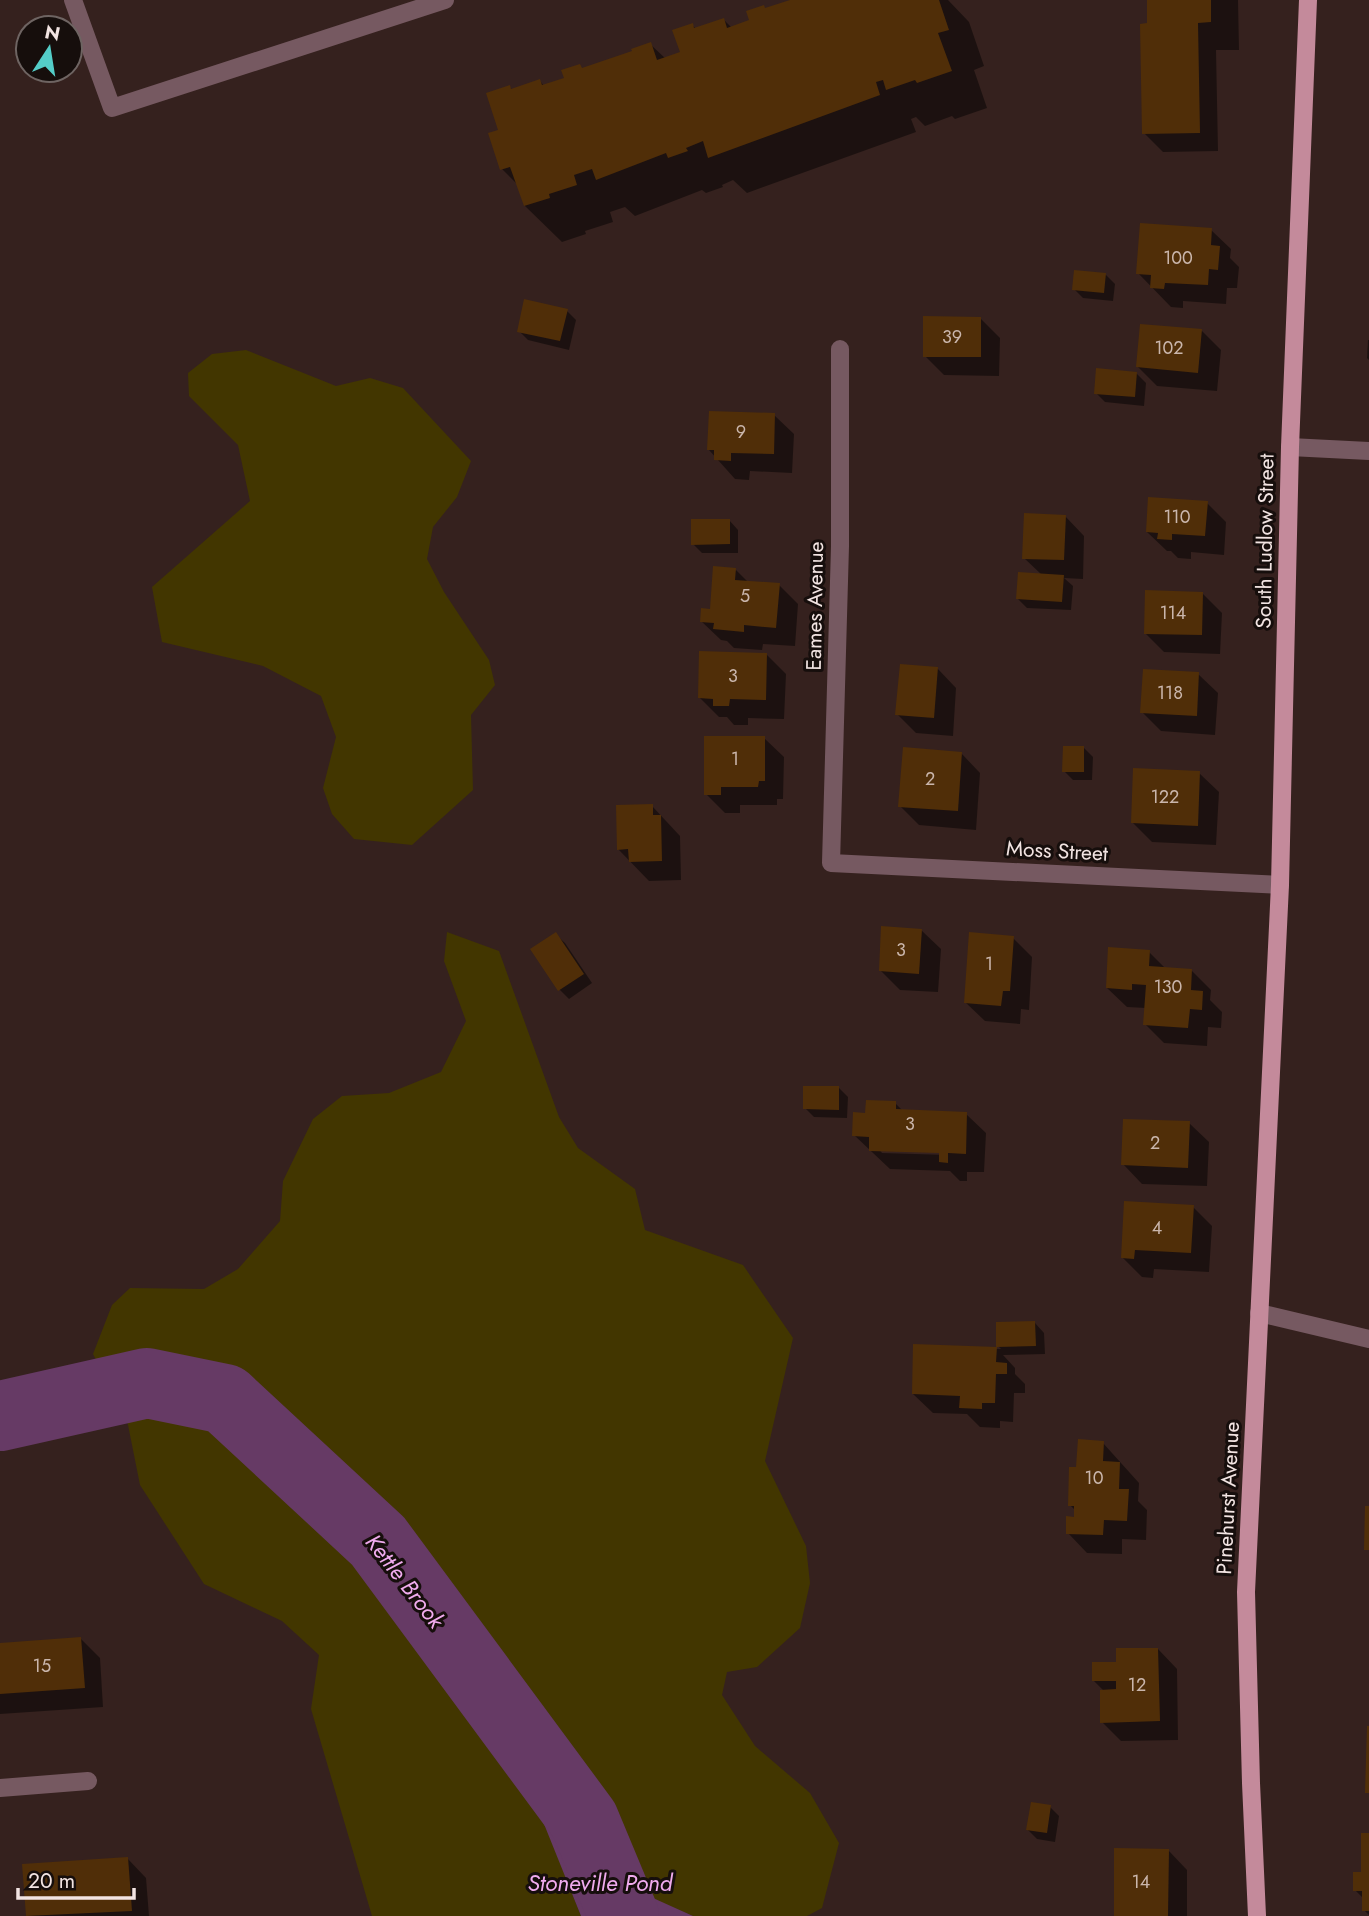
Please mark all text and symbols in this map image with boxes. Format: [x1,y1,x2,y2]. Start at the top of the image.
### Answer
north arrow [14,14,84,84]
text: N [42,18,63,48]
house number: 100 [1163,245,1193,271]
house number: 39 [942,324,962,350]
house number: 102 [1154,335,1184,361]
house number: 9 [736,419,746,445]
street label: South Ludlow Street [1248,453,1282,629]
house number: 110 [1164,504,1191,530]
street label: Eames Avenue [799,541,831,671]
house number: 5 [740,583,750,609]
house number: 114 [1160,600,1186,626]
house number: 3 [728,663,738,689]
house number: 118 [1157,680,1183,706]
house number: 1 [731,746,739,772]
house number: 2 [925,766,935,792]
house number: 122 [1151,784,1179,810]
street label: Moss Street [1005,833,1109,869]
house number: 3 [896,937,906,963]
house number: 1 [985,951,993,977]
house number: 130 [1154,974,1183,1000]
house number: 3 [905,1111,915,1137]
house number: 2 [1150,1130,1160,1156]
house number: 4 [1152,1215,1162,1241]
street label: Pinehurst Avenue [1209,1420,1247,1575]
house number: 10 [1085,1465,1104,1491]
water label: Kettle Brook [357,1527,453,1636]
house number: 15 [33,1653,51,1679]
house number: 12 [1128,1672,1146,1698]
scale bar [18,1856,133,1900]
text: 20 m [28,1866,75,1896]
water label: Stoneville Pond [527,1866,674,1900]
house number: 14 [1132,1869,1150,1895]

